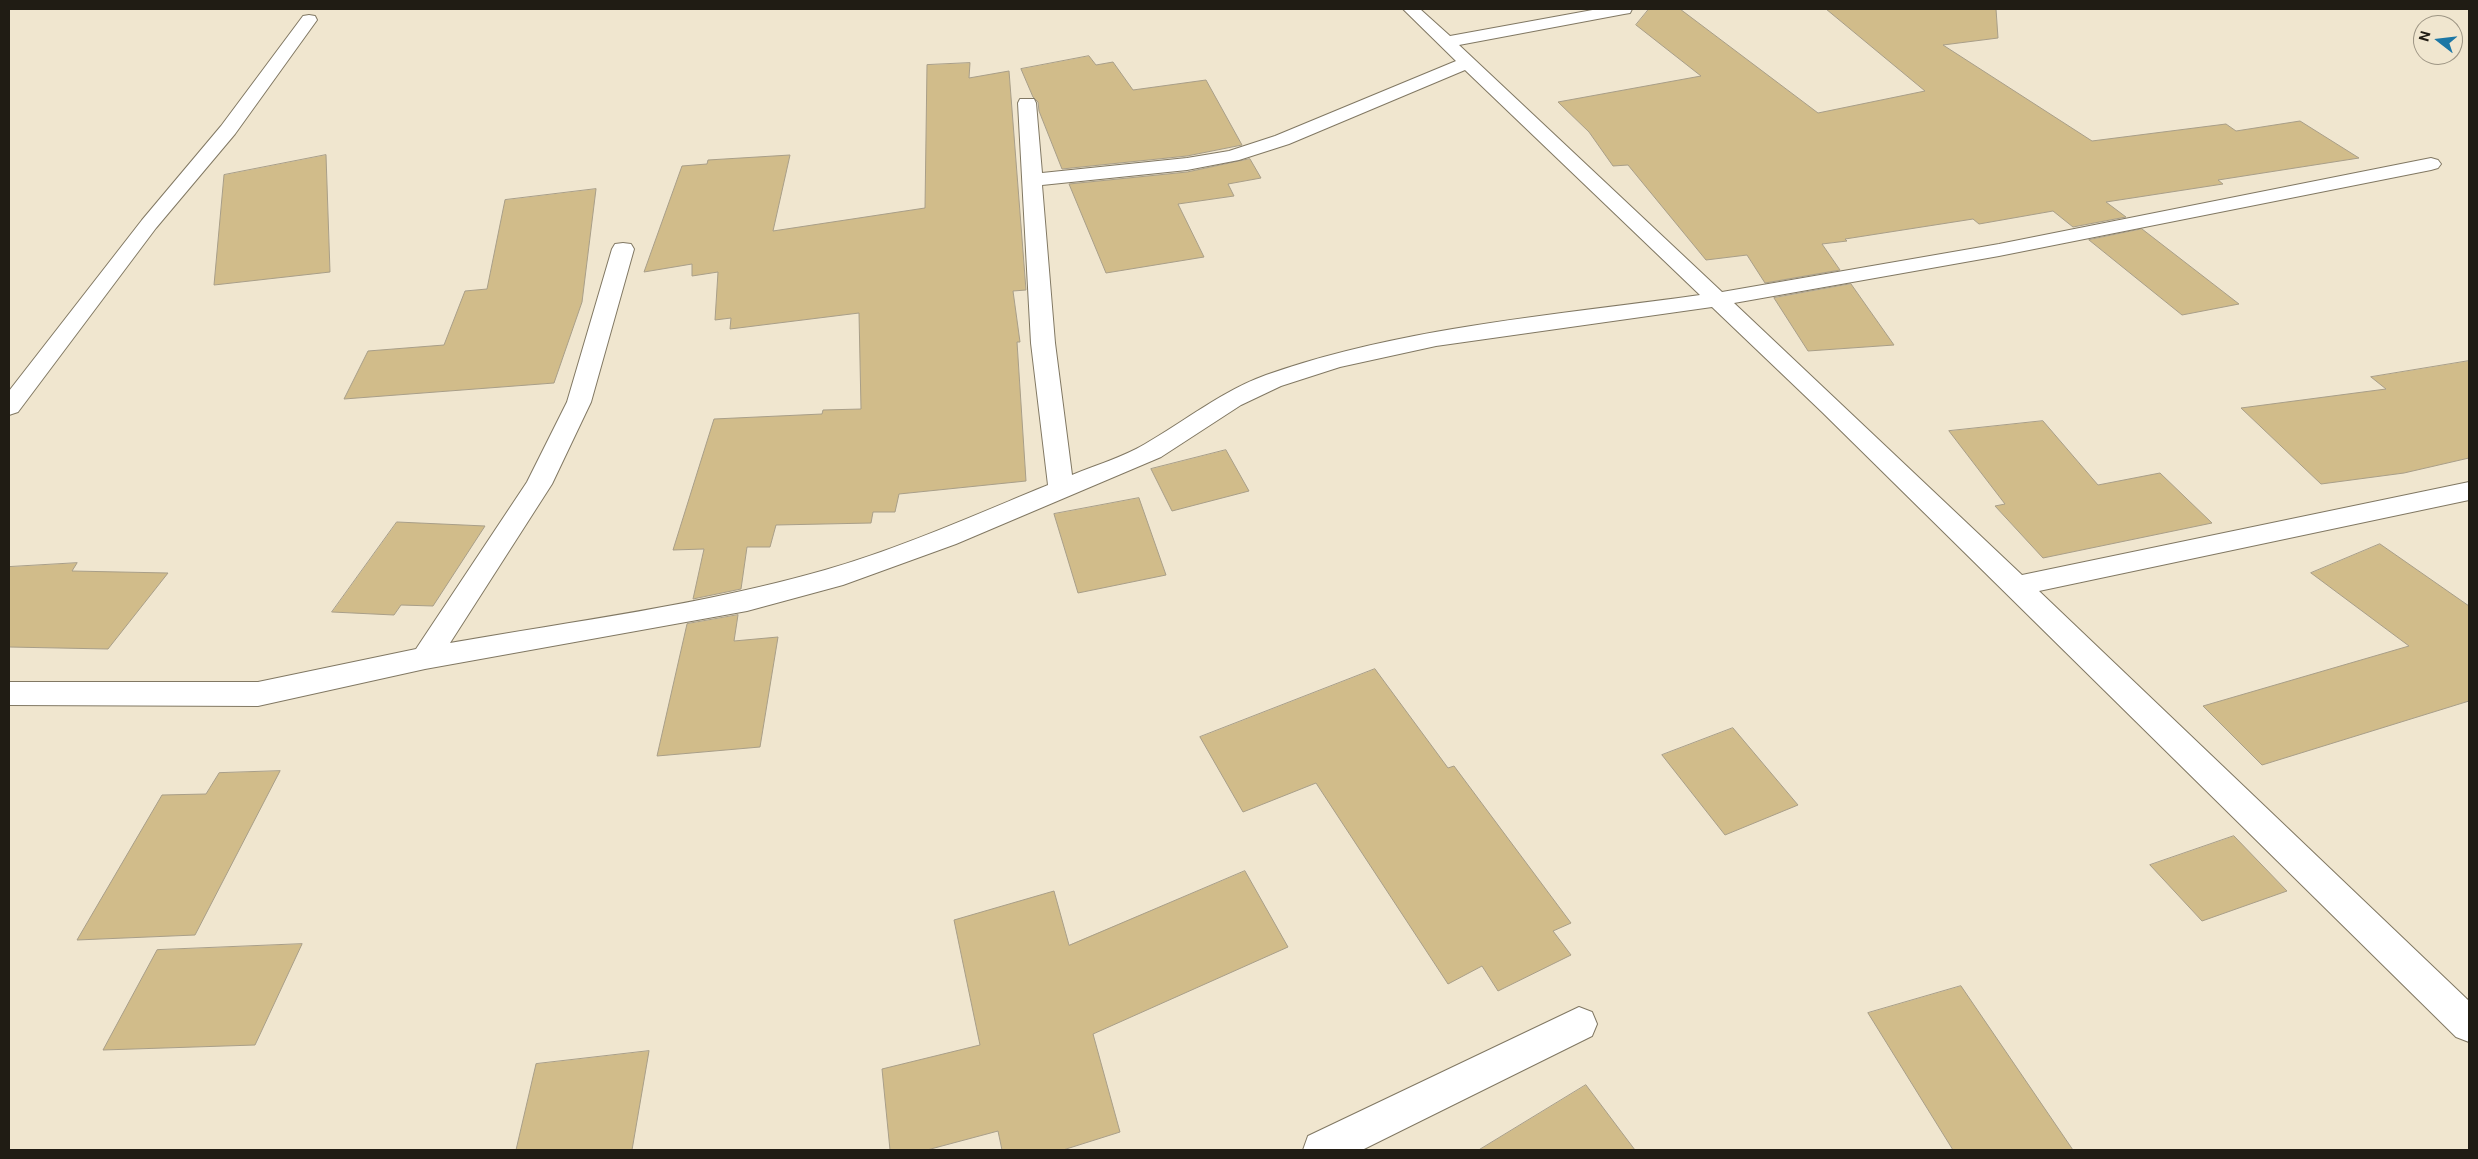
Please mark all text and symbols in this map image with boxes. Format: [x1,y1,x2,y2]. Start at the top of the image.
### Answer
north arrow [2413,15,2463,65]
text: N [2415,29,2434,43]

